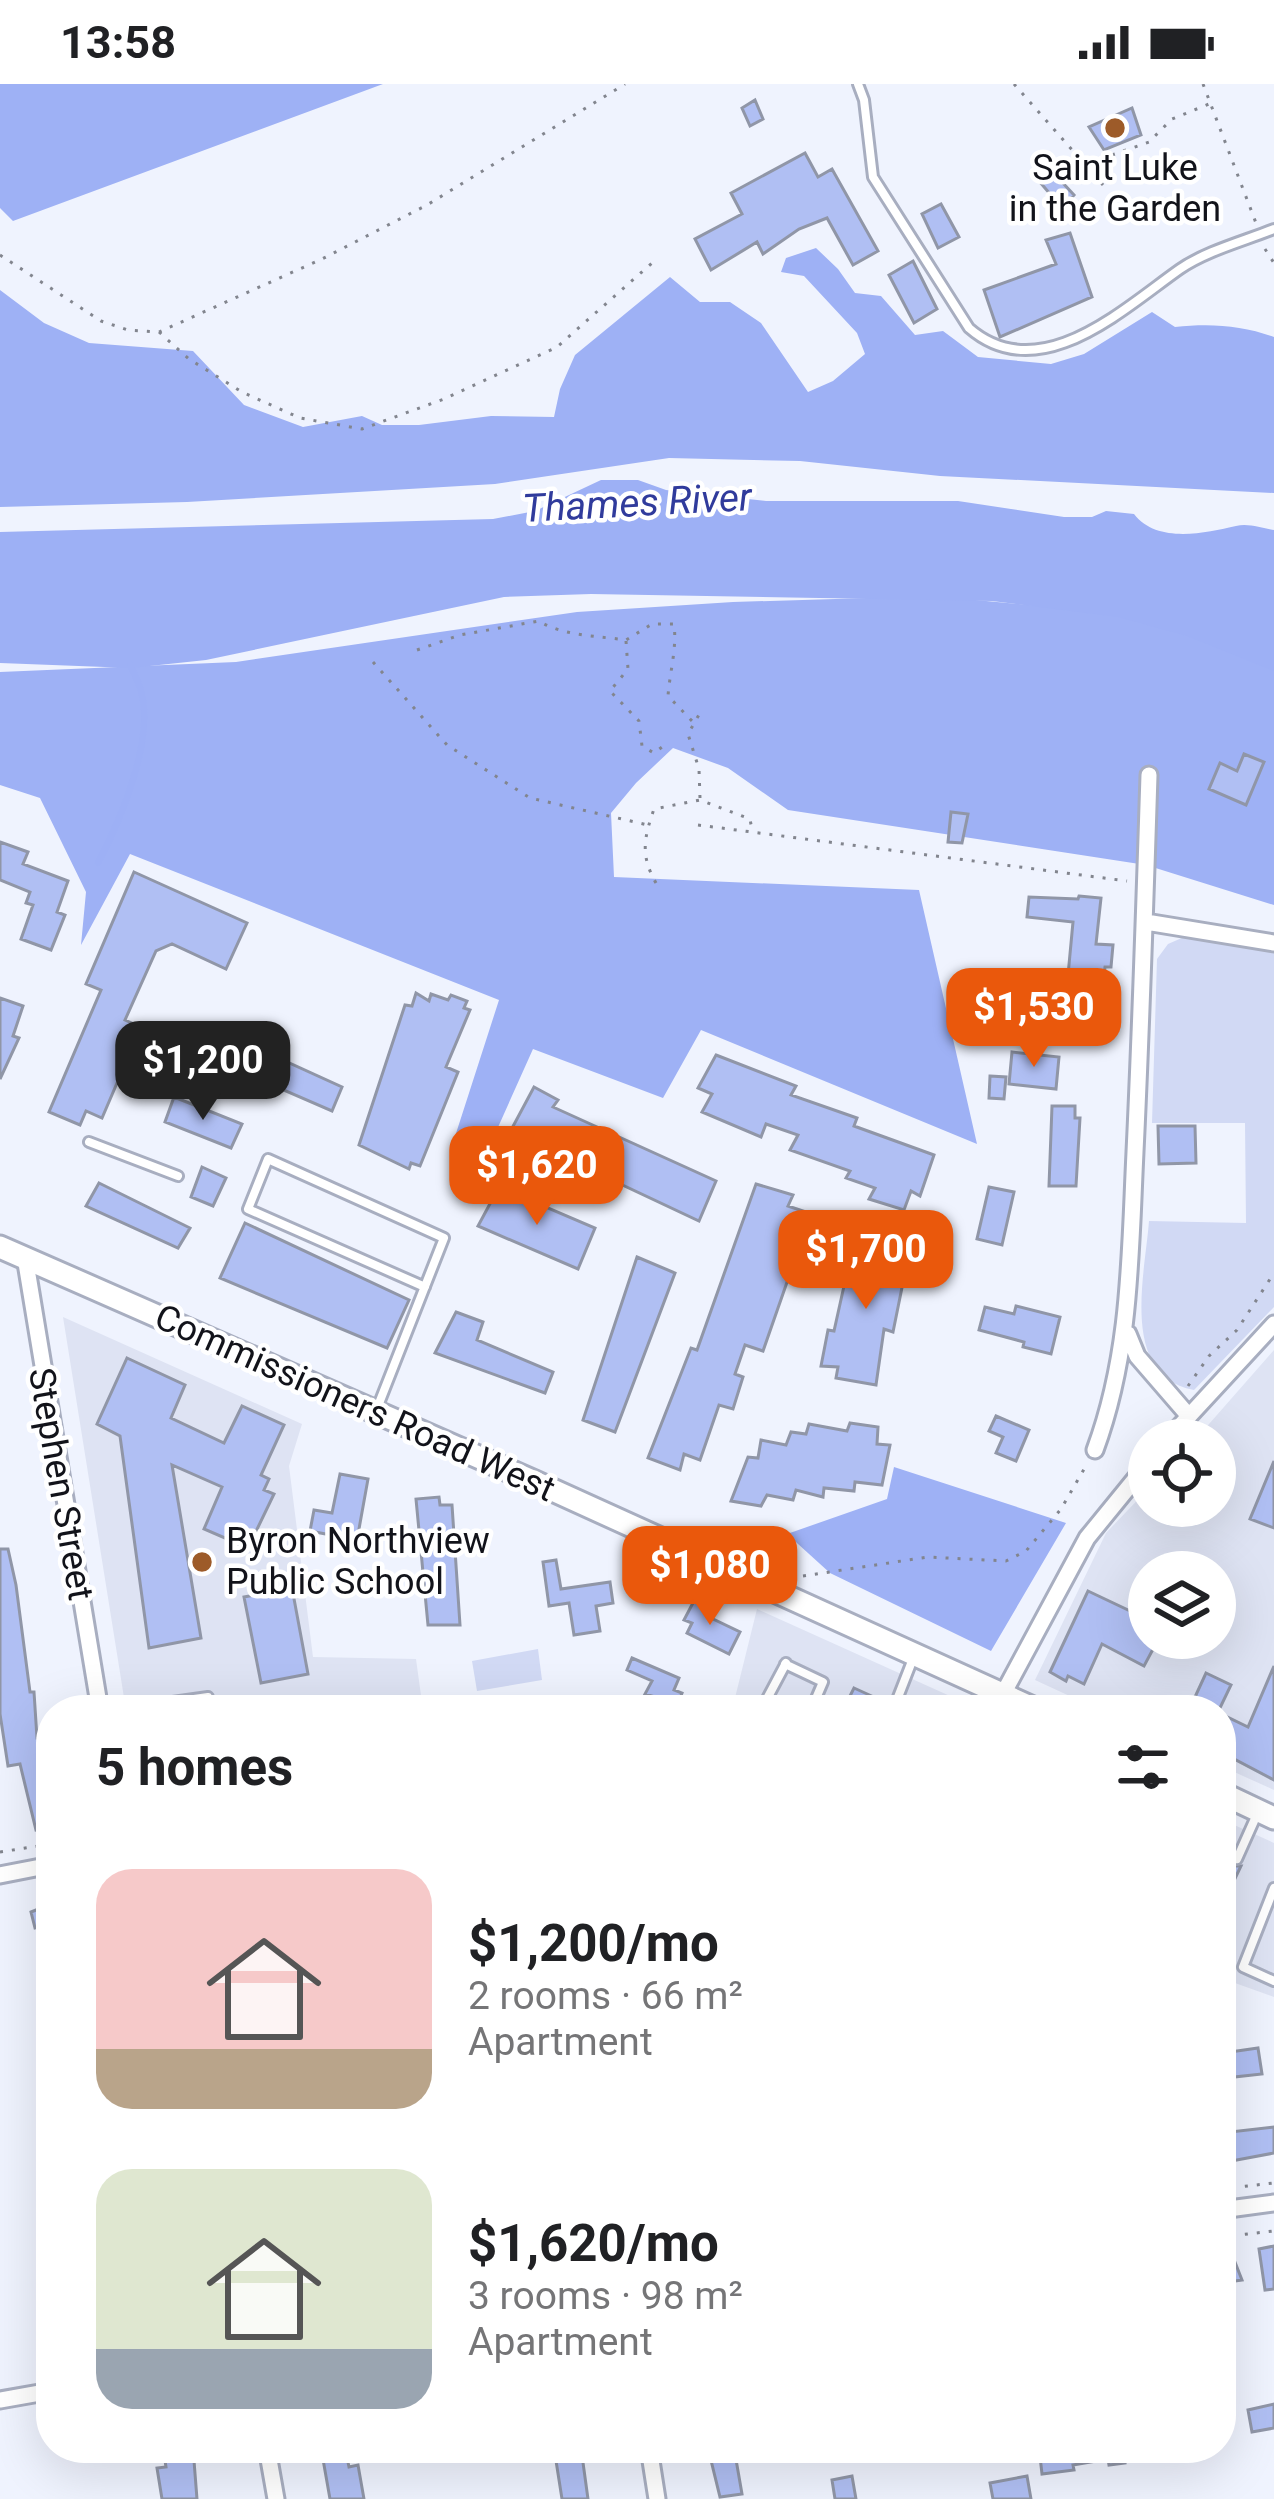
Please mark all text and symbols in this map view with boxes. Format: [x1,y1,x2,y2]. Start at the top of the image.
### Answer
text: 13:58 [60,16,176,69]
marker: Saint Luke in the Garden [1102,115,1128,141]
place label: Saint Luke in the Garden [1009,147,1221,230]
water label: Thames River [521,474,754,532]
pin: $1,530 [936,968,1132,1070]
text: $1,530 [973,984,1095,1030]
pin: $1,200 [105,1021,301,1123]
text: $1,200 [142,1037,264,1083]
pin: $1,620 [439,1126,635,1228]
text: $1,620 [476,1142,598,1188]
pin: $1,700 [768,1210,964,1312]
text: $1,700 [805,1226,927,1272]
street label: Commissioners Road West [149,1296,561,1510]
street label: Stephen Street [20,1365,102,1603]
map controls [1128,1419,1236,1659]
button: locate [1128,1419,1236,1527]
place label: Byron Northview Public School [226,1520,490,1603]
pin: $1,080 [612,1526,808,1628]
text: $1,080 [649,1542,771,1588]
marker: Byron Northview Public School [189,1549,215,1575]
button: layers [1128,1551,1236,1659]
icon: filters [1110,1734,1176,1800]
text: 5 homes [96,1738,293,1797]
text: $1,200/mo [468,1914,719,1973]
icon: home [192,1917,336,2061]
text: 2 rooms · 66 m² [468,1973,743,2019]
text: Apartment [468,2019,653,2065]
text: $1,620/mo [468,2214,719,2273]
icon: home [192,2217,336,2361]
text: 3 rooms · 98 m² [468,2273,743,2319]
text: Apartment [468,2319,653,2365]

